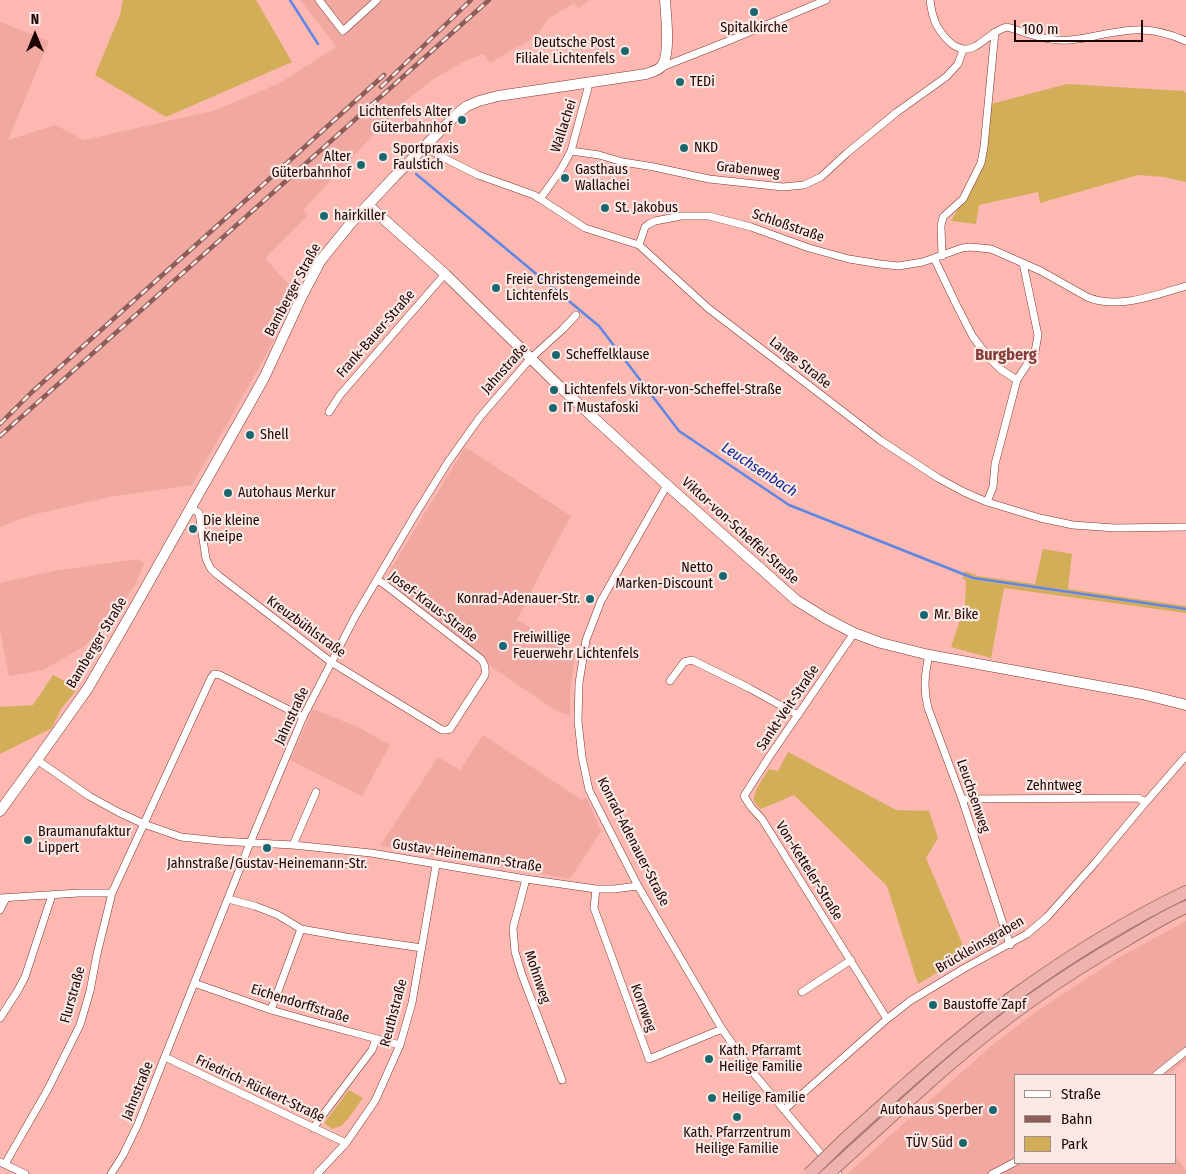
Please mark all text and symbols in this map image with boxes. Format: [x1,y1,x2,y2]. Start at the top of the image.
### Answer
marker: Spitalkirche [748,6,760,18]
north arrow [10,10,60,60]
scale bar [1016,10,1145,42]
text: N [31,11,39,28]
place label: Spitalkirche [720,20,788,36]
text: 100 m [1022,20,1059,38]
place label: Deutsche Post Filiale Lichtenfels [516,35,615,68]
marker: Deutsche Post Filiale Lichtenfels [619,45,631,57]
place label: TEDi [690,74,715,90]
marker: TEDi [674,76,686,88]
street label: Wallachei [548,97,580,155]
place label: Lichtenfels Alter Güterbahnhof [359,104,452,136]
marker: Lichtenfels Alter Güterbahnhof [456,114,468,126]
place label: NKD [694,140,718,156]
place label: Sportpraxis Faulstich [393,141,459,174]
marker: NKD [678,142,690,154]
place label: Alter Güterbahnhof [272,149,351,182]
marker: Sportpraxis Faulstich [377,151,389,163]
street label: Grabenweg [715,158,781,182]
marker: Alter Güterbahnhof [355,159,367,171]
place label: Gasthaus Wallachei [575,162,630,194]
marker: Gasthaus Wallachei [559,172,571,184]
place label: St. Jakobus [615,200,678,216]
marker: St. Jakobus [599,202,611,214]
street label: Schloßstraße [750,206,826,246]
place label: hairkiller [334,208,386,224]
marker: hairkiller [318,210,330,222]
street label: Bamberger Straße [261,241,325,339]
place label: Freie Christengemeinde Lichtenfels [506,272,640,304]
marker: Freie Christengemeinde Lichtenfels [490,282,502,294]
street label: Frank-Bauer-Straße [333,287,419,381]
street label: Lange Straße [766,334,834,392]
street label: Jahnstraße [478,340,532,398]
district label: Burgberg [975,346,1037,366]
place label: Scheffelklause [566,347,649,363]
marker: Scheffelklause [550,349,562,361]
place label: Lichtenfels Viktor-von-Scheffel-Straße [564,382,782,398]
marker: Lichtenfels Viktor-von-Scheffel-Straße [548,384,560,396]
place label: IT Mustafoski [563,400,639,416]
marker: IT Mustafoski [547,402,559,414]
place label: Shell [260,427,289,443]
marker: Shell [244,429,256,441]
water label: Leuchsenbach [718,439,800,501]
street label: Viktor-von-Scheffel-Straße [678,474,802,588]
place label: Autohaus Merkur [238,485,336,501]
marker: Autohaus Merkur [222,487,234,499]
place label: Die kleine Kneipe [203,513,260,546]
marker: Die kleine Kneipe [187,523,199,535]
place label: Netto Marken-Discount [615,560,713,592]
street label: Josef-Kraus-Straße [385,568,481,646]
marker: Netto Marken-Discount [717,570,729,582]
place label: Konrad-Adenauer-Str. [457,591,580,607]
street label: Kreuzbühlstraße [263,593,349,661]
marker: Konrad-Adenauer-Str. [584,593,596,605]
street label: Bamberger Straße [63,595,131,691]
place label: Mr. Bike [934,607,978,623]
marker: Mr. Bike [918,609,930,621]
place label: Freiwillige Feuerwehr Lichtenfels [513,630,639,662]
marker: Freiwillige Feuerwehr Lichtenfels [497,640,509,652]
street label: Sankt-Veit-Straße [753,662,823,754]
street label: Jahnstraße [271,684,313,748]
street label: Leuchsenweg [953,757,993,835]
street label: Konrad-Adenauer-Straße [593,775,673,909]
street label: Zehntweg [1026,778,1082,794]
street label: Von-Ketteler-Straße [772,818,846,924]
place label: Braumanufaktur Lippert [38,824,131,856]
marker: Braumanufaktur Lippert [22,834,34,846]
street label: Gustav-Heinemann-Straße [391,836,543,876]
marker: Jahnstraße/Gustav-Heinemann-Str. [261,842,273,854]
place label: Jahnstraße/Gustav-Heinemann-Str. [167,856,367,872]
street label: Brückleinsgraben [933,913,1027,977]
street label: Mohnweg [520,948,554,1006]
street label: Flurstraße [57,965,89,1025]
street label: Reuthstraße [377,977,411,1049]
street label: Eichendorffstraße [249,981,351,1027]
street label: Kornweg [627,982,659,1034]
place label: Baustoffe Zapf [943,997,1026,1013]
marker: Baustoffe Zapf [927,999,939,1011]
place label: Kath. Pfarramt Heilige Familie [719,1043,802,1076]
street label: Friedrich-Rückert-Straße [193,1052,327,1126]
marker: Kath. Pfarramt Heilige Familie [703,1053,715,1065]
street label: Jahnstraße [119,1059,157,1123]
legend [1014,1074,1176,1164]
text: Straße [1061,1085,1101,1103]
place label: Heilige Familie [722,1090,805,1106]
marker: Heilige Familie [706,1092,718,1104]
place label: Autohaus Sperber [880,1102,983,1118]
marker: Autohaus Sperber [987,1104,999,1116]
text: Bahn [1061,1110,1092,1128]
marker: Kath. Pfarrzentrum Heilige Familie [731,1111,743,1123]
place label: Kath. Pfarrzentrum Heilige Familie [683,1125,791,1158]
place label: TÜV Süd [906,1135,953,1151]
text: Park [1061,1135,1088,1153]
marker: TÜV Süd [957,1137,969,1149]

